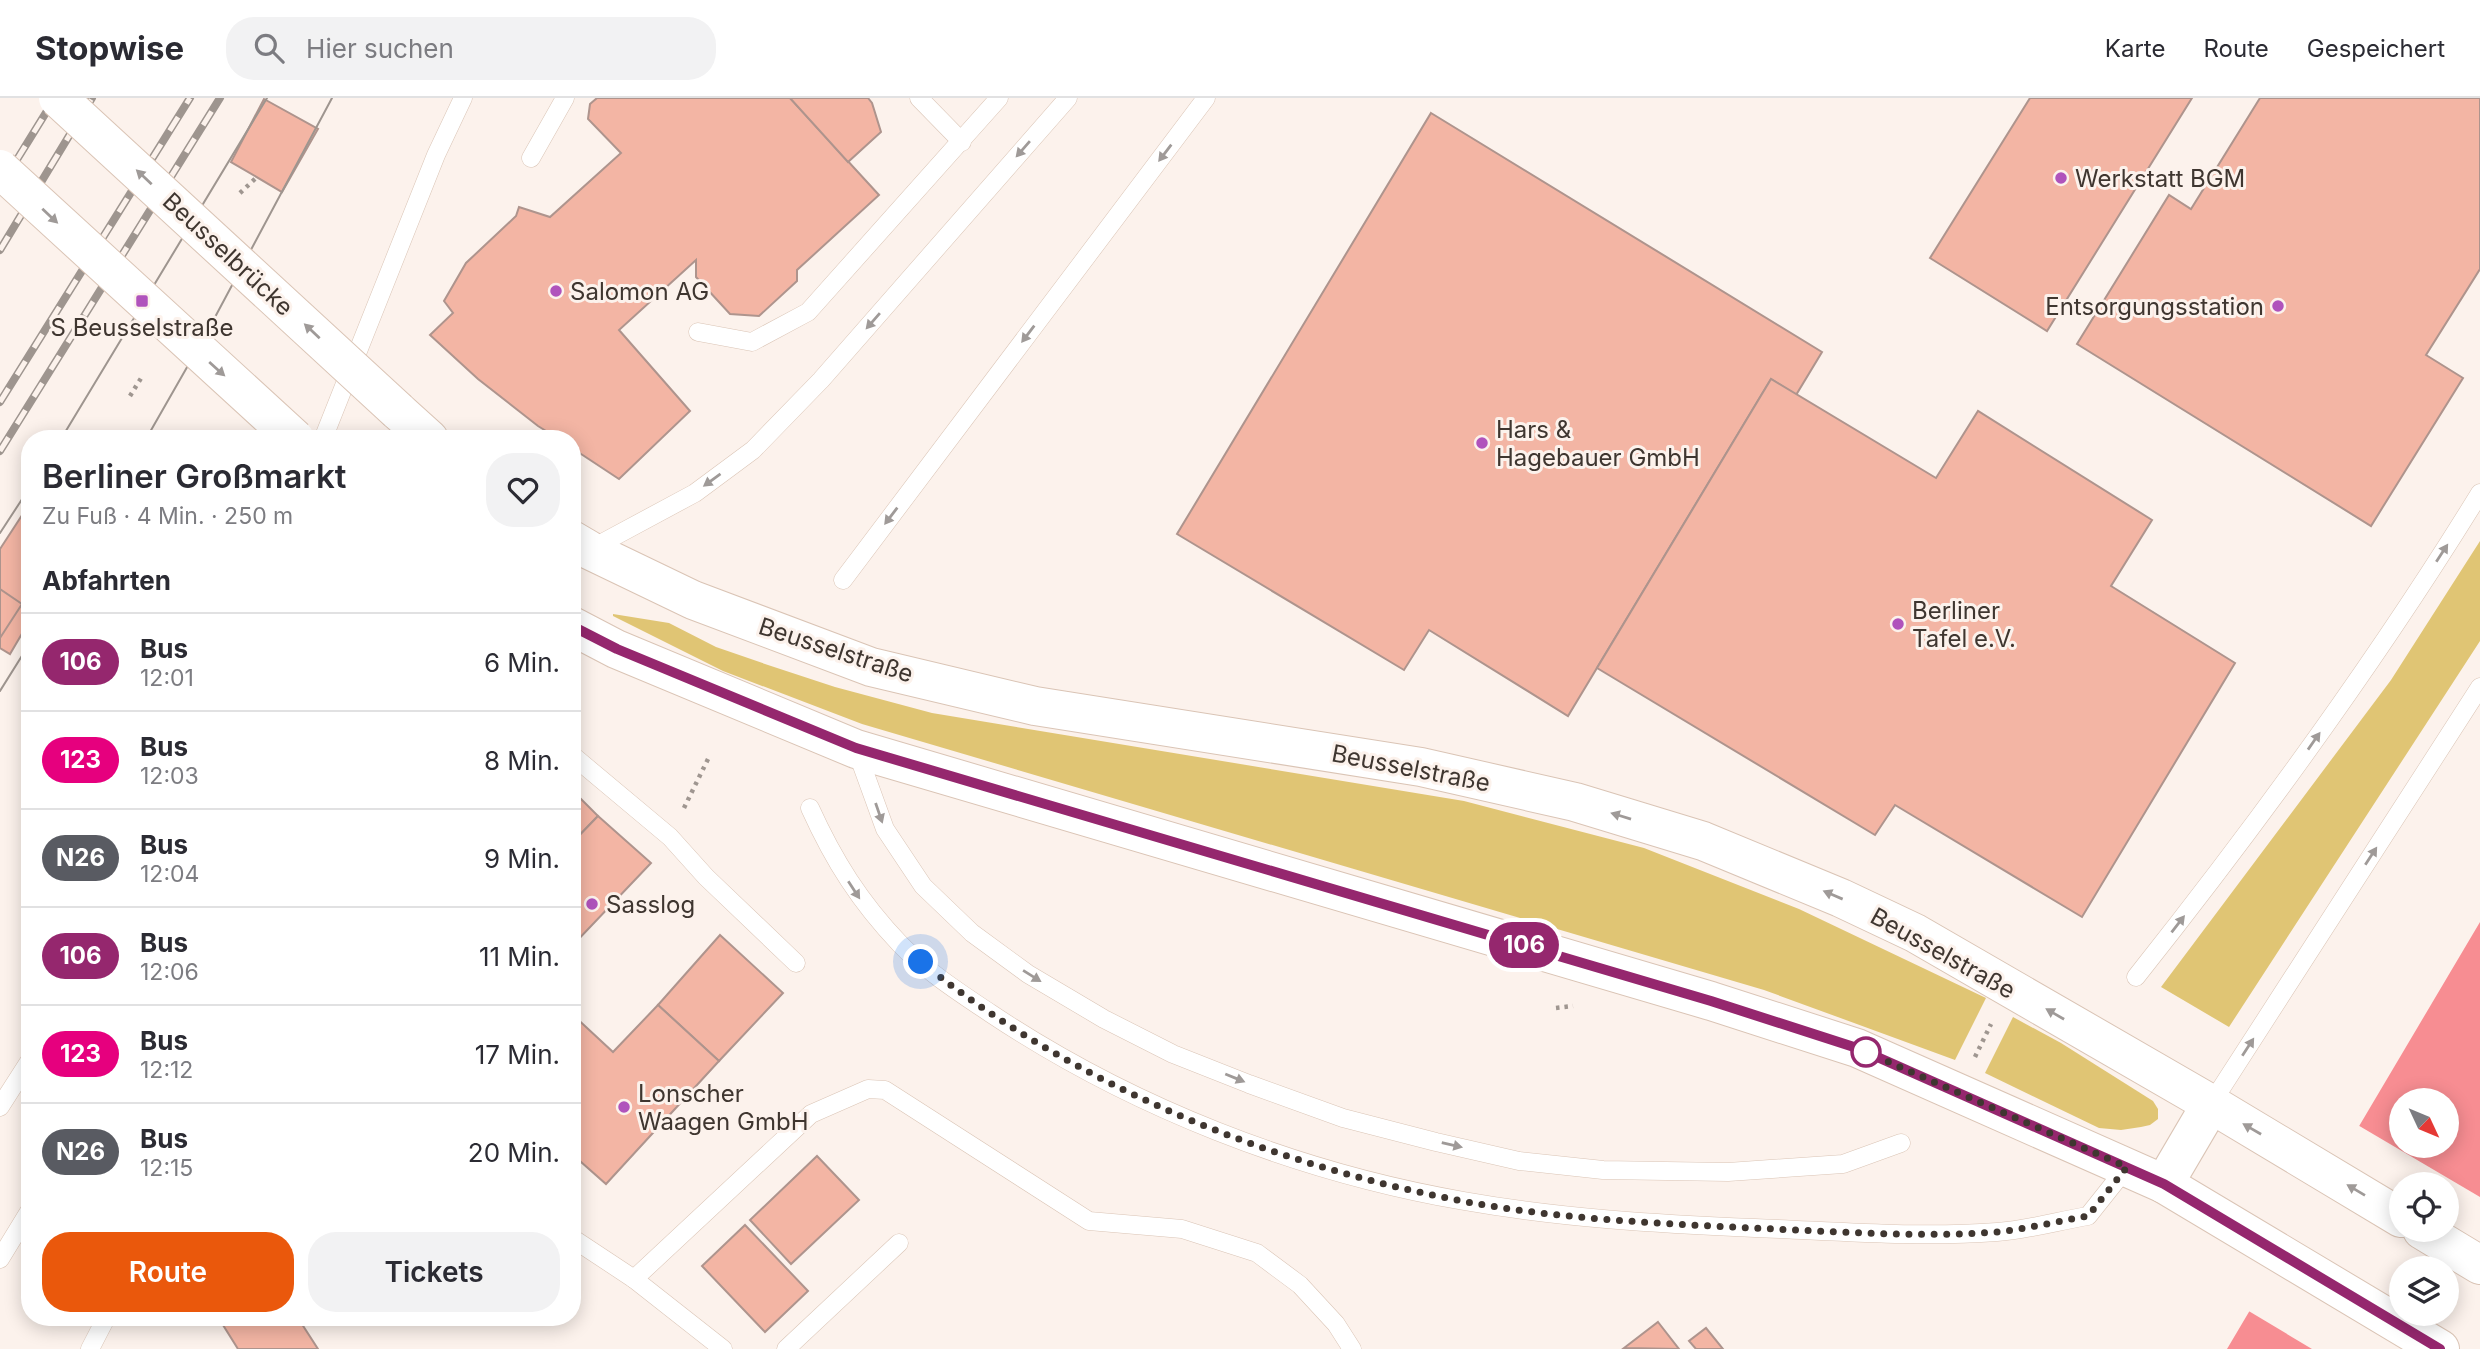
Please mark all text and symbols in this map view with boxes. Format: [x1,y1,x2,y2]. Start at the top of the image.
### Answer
search box [226,17,716,80]
text: Stopwise [35,28,184,68]
icon: search [250,29,288,67]
text: Hier suchen [306,33,454,64]
text: Karte [2105,34,2165,63]
text: Route [2203,34,2269,63]
text: Gespeichert [2307,34,2445,63]
one-way arrow [1016,141,1031,158]
one-way arrow [1157,143,1172,161]
place label: Werkstatt BGM [2075,164,2245,193]
one-way arrow [136,170,153,186]
marker: Werkstatt BGM [2053,170,2069,186]
street label: Beusselbrücke [157,186,299,322]
one-way arrow [41,207,58,223]
place label: Salomon AG [570,277,709,306]
marker: Salomon AG [548,283,564,299]
place label: Entsorgungsstation [2045,292,2264,321]
marker: S Beusselstraße [134,293,150,309]
marker: Entsorgungsstation [2270,298,2286,314]
one-way arrow [866,312,881,329]
place label: S Beusselstraße [51,313,234,342]
one-way arrow [304,324,321,340]
one-way arrow [1021,325,1035,343]
one-way arrow [208,361,225,377]
place label: Hars & Hagebauer GmbH [1496,415,1700,472]
marker: Hars & Hagebauer GmbH [1474,435,1490,451]
button: heart [486,453,560,527]
text: Berliner Großmarkt [42,456,346,496]
one-way arrow [703,473,721,487]
text: Zu Fuß · 4 Min. · 250 m [42,502,293,530]
one-way arrow [884,507,898,525]
one-way arrow [2435,543,2448,563]
text: Abfahrten [42,565,171,596]
place label: Berliner Tafel e.V. [1912,596,2016,653]
street label: Beusselstraße [755,611,917,689]
marker: Berliner Tafel e.V. [1890,616,1906,632]
text: Bus [140,633,188,664]
text: 106 [59,647,102,676]
text: 6 Min. [484,647,560,678]
text: 12:01 [140,664,194,692]
text: Bus [140,731,188,762]
one-way arrow [2308,732,2321,751]
street label: Beusselstraße [1329,738,1493,798]
text: 123 [60,745,101,774]
text: 8 Min. [484,745,560,776]
text: 12:03 [140,762,199,790]
one-way arrow [874,802,885,823]
one-way arrow [1610,810,1631,820]
text: Bus [140,829,188,860]
text: N26 [56,843,105,872]
text: 9 Min. [484,843,560,874]
one-way arrow [2365,846,2378,865]
text: 12:04 [140,860,199,888]
one-way arrow [848,880,861,899]
one-way arrow [1823,889,1844,900]
place label: Sasslog [606,890,695,919]
marker: Sasslog [584,896,600,912]
street label: Beusselstraße [1866,901,2020,1005]
one-way arrow [2171,915,2186,933]
line badge: 106 [1484,922,1564,968]
text: Bus [140,927,188,958]
text: 106 [1503,930,1545,959]
text: 106 [59,941,102,970]
text: 11 Min. [479,941,560,972]
your location [903,944,938,979]
text: 12:06 [140,958,199,986]
one-way arrow [1023,969,1041,983]
one-way arrow [2046,1008,2065,1021]
text: Bus [140,1025,188,1056]
unlabelled marker [1851,1037,1881,1067]
one-way arrow [2241,1038,2255,1056]
text: 123 [60,1039,101,1068]
text: 17 Min. [475,1039,560,1070]
text: 12:12 [140,1056,193,1084]
one-way arrow [1224,1073,1245,1084]
place label: Lonscher Waagen GmbH [638,1079,808,1136]
north arrow [2389,1088,2459,1158]
map controls [2389,1088,2459,1326]
marker: Lonscher Waagen GmbH [616,1099,632,1115]
text: Bus [140,1123,188,1154]
one-way arrow [2242,1123,2262,1135]
text: N26 [56,1137,105,1166]
text: 20 Min. [468,1137,560,1168]
one-way arrow [1441,1140,1463,1151]
text: 12:15 [140,1154,193,1182]
button: locate [2389,1172,2459,1242]
one-way arrow [2346,1184,2365,1197]
button: Route [42,1232,294,1312]
button: Tickets [308,1232,560,1312]
button: layers [2389,1256,2459,1326]

